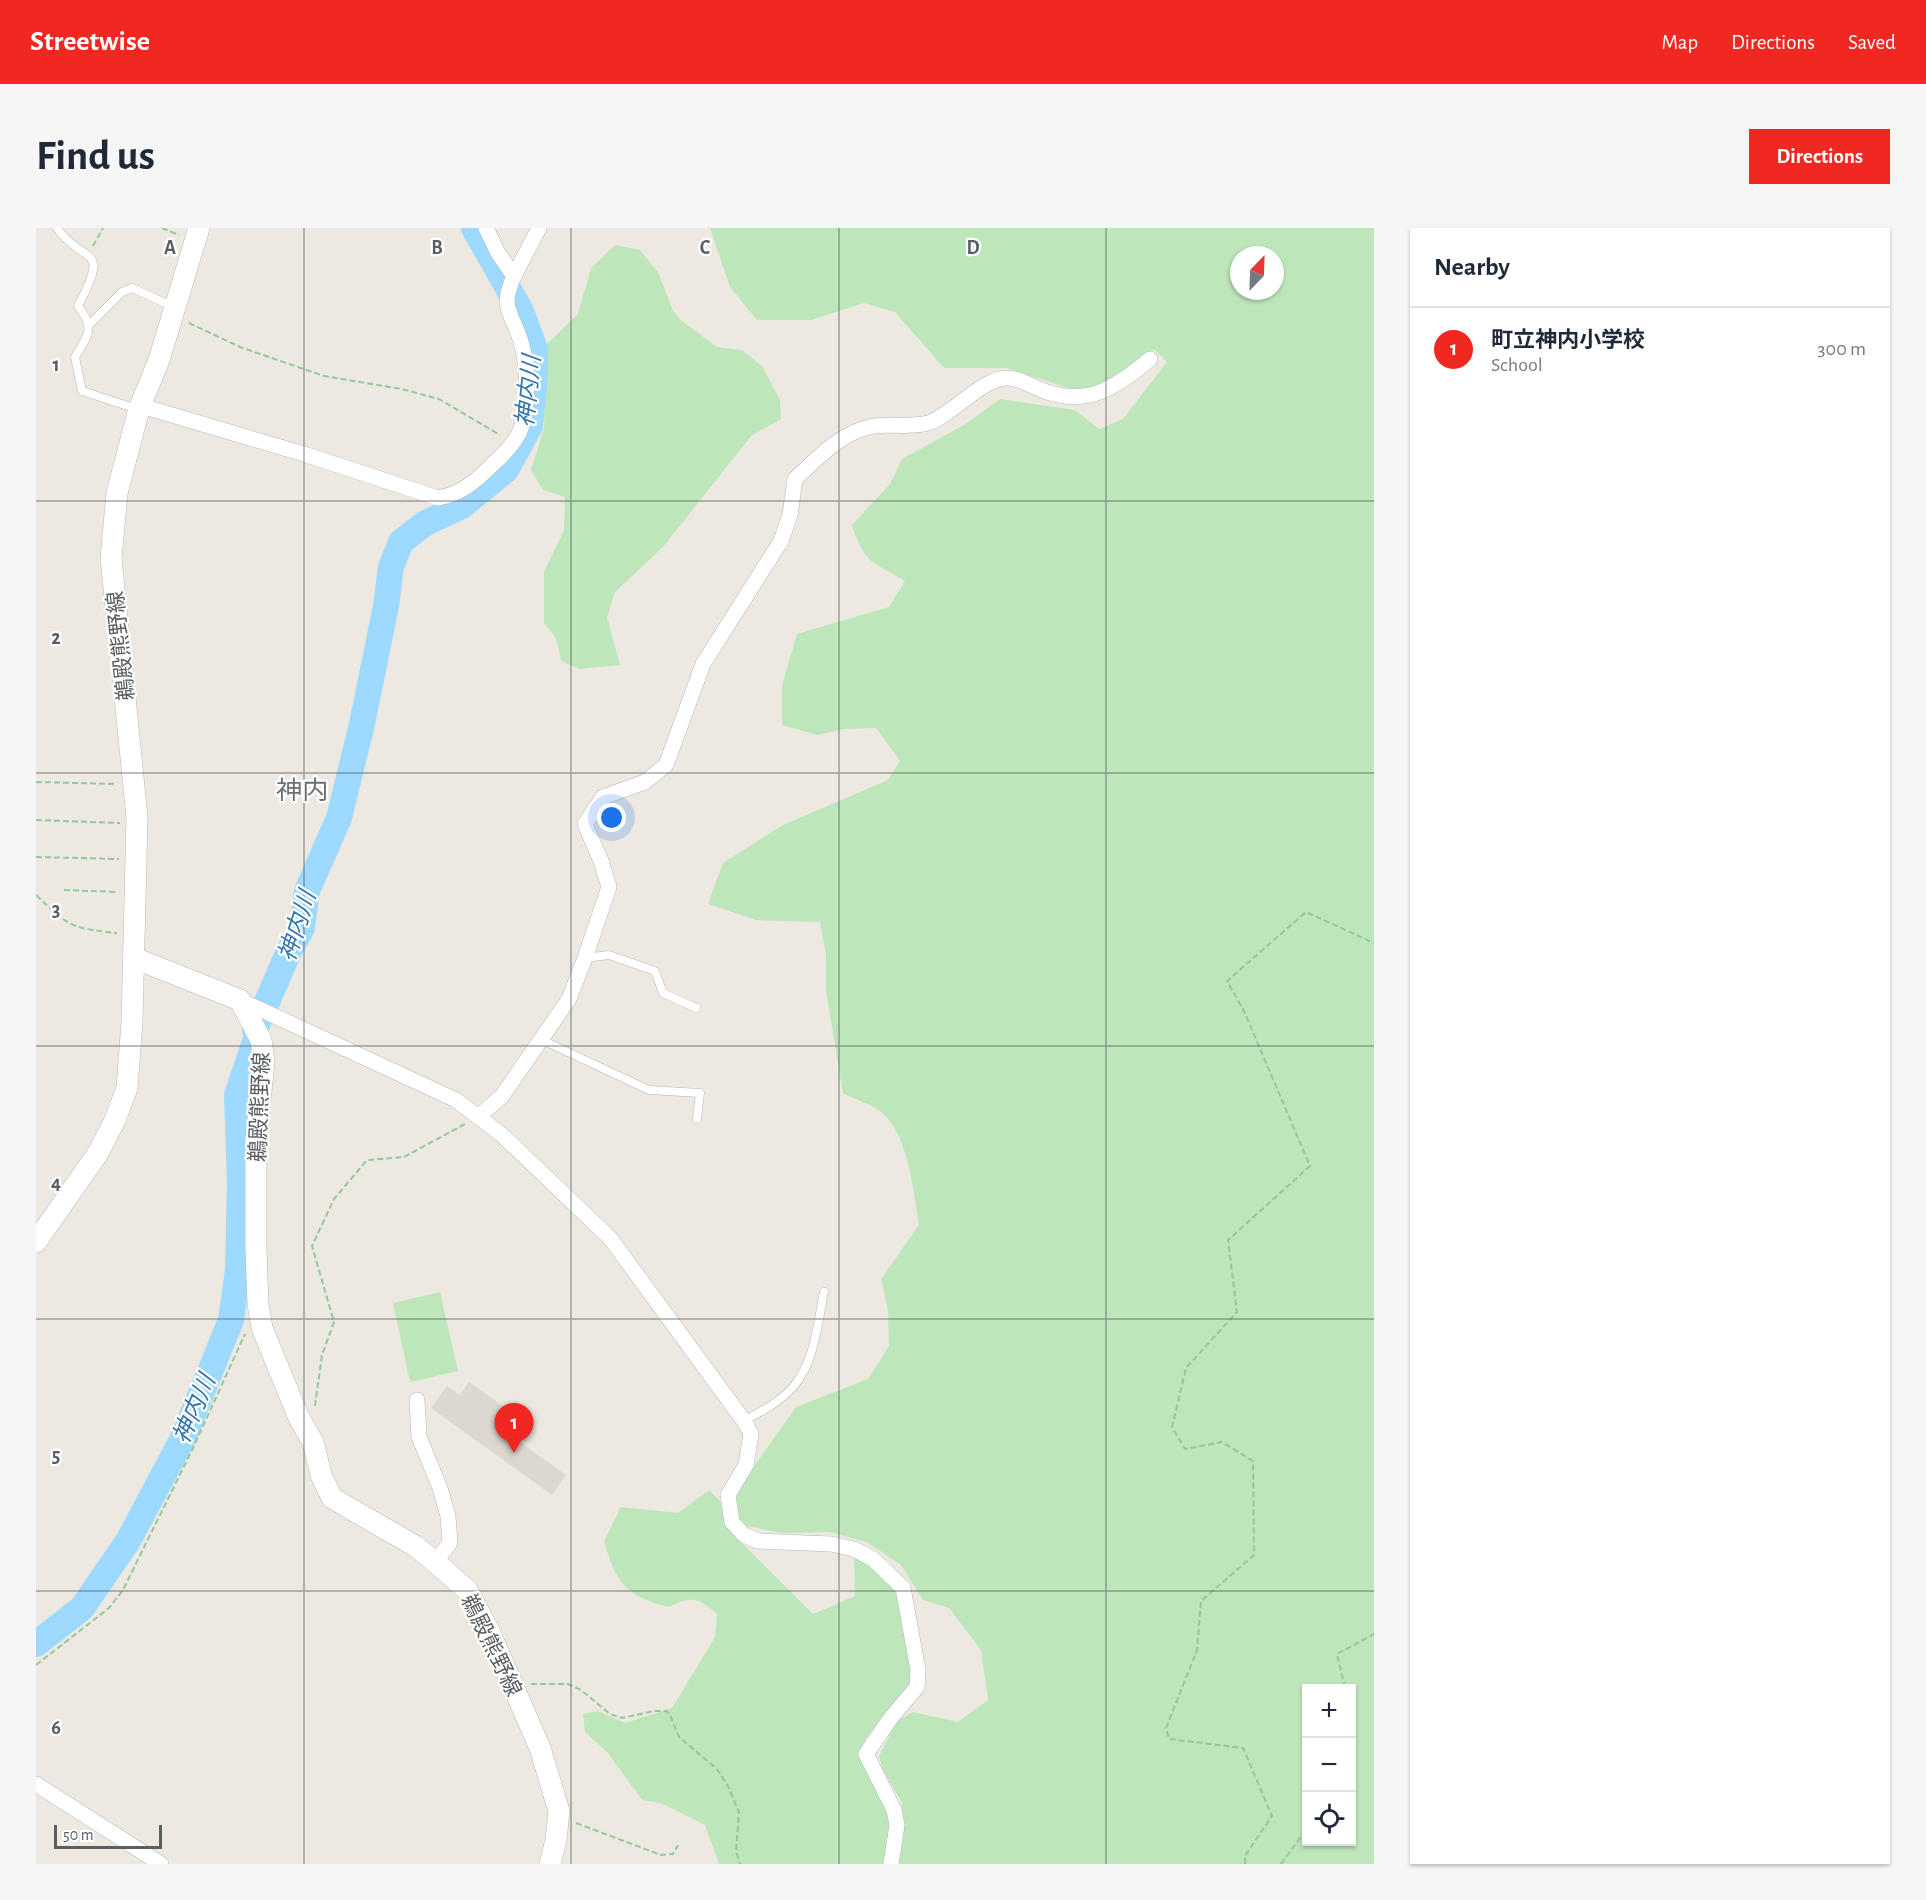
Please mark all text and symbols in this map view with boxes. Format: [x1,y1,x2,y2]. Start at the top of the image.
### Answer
text: Streetwise [30,28,150,56]
text: Map [1662,32,1698,53]
text: Directions [1731,32,1815,53]
text: Saved [1848,32,1896,53]
button: Directions [1749,129,1890,184]
text: Find us [36,135,155,177]
text: A [164,238,176,258]
text: B [431,238,443,258]
text: C [700,238,711,258]
text: D [966,238,980,258]
north arrow [1230,246,1284,300]
text: Nearby [1434,254,1510,280]
text: 町立神内小学校 [1491,329,1645,351]
text: 1 [1450,339,1457,359]
text: 300 m [1817,339,1866,359]
water label: 神内川 [511,351,545,428]
text: 1 [52,355,60,375]
text: School [1491,355,1543,375]
street label: 鵜殿熊野線 [103,590,138,702]
text: 2 [51,628,61,648]
district label: 神内 [276,777,328,804]
your location [597,803,626,832]
water label: 神内川 [274,885,321,964]
text: 3 [52,900,60,920]
street label: 鵜殿熊野線 [246,1052,273,1162]
text: 4 [51,1173,61,1193]
water label: 神内川 [168,1368,221,1447]
pin: 1 [494,1404,534,1453]
text: 5 [52,1446,60,1466]
street label: 鵜殿熊野線 [457,1591,526,1700]
map controls [1302,1684,1356,1846]
button: + [1302,1684,1356,1738]
text: 6 [51,1718,61,1738]
button: − [1302,1738,1356,1792]
button: locate [1302,1792,1356,1846]
scale bar [54,1822,162,1850]
text: 50 m [63,1827,94,1843]

